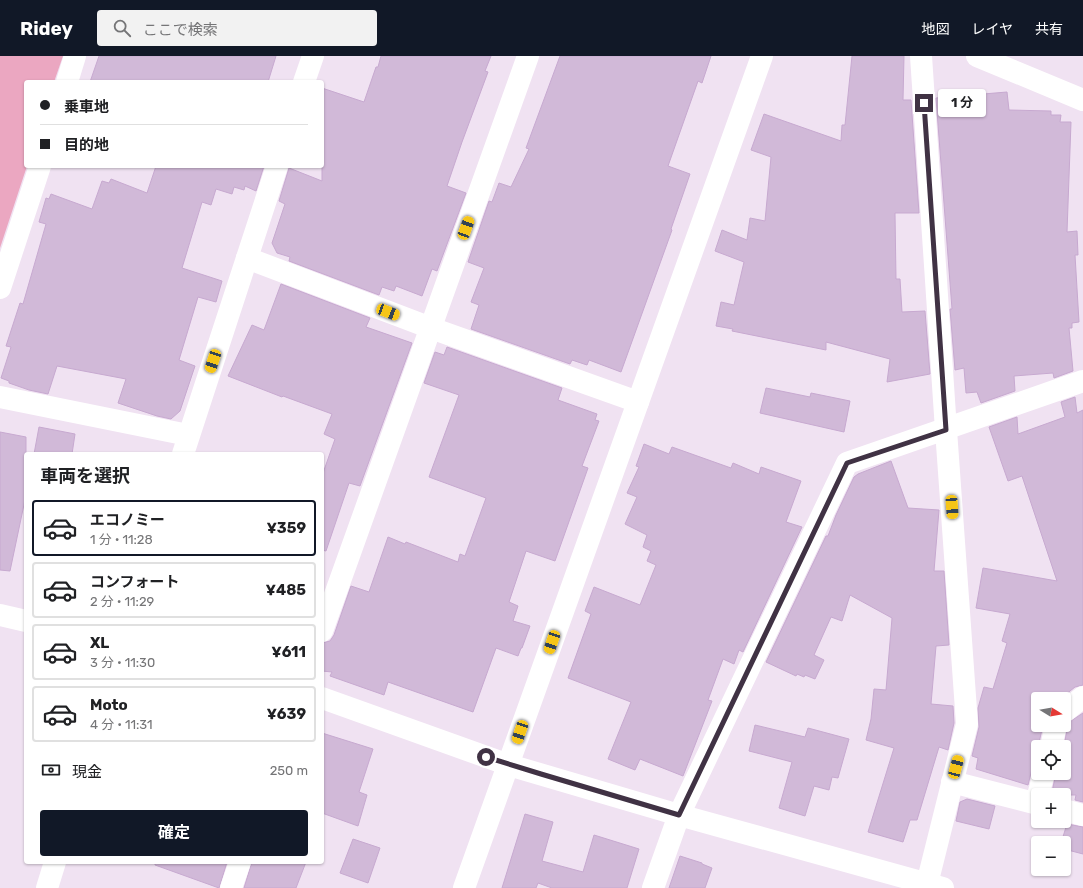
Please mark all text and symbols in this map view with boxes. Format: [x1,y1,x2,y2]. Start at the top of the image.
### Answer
search box [97,10,377,46]
text: Ridey [20,17,73,40]
icon: search [111,17,133,39]
text: ここで検索 [143,21,218,39]
text: 地図 [921,21,949,38]
text: レイヤ [971,21,1013,38]
text: 共有 [1035,21,1063,38]
callout: 1 分 [938,89,986,117]
route end [915,94,933,112]
text: 1 分 [951,95,973,110]
text: 乗車地 [64,98,109,116]
text: 目的地 [64,136,109,154]
car [456,215,476,241]
car [375,302,401,322]
car [204,348,222,374]
text: 車両を選択 [40,465,130,487]
car [945,495,959,519]
icon: car [42,510,78,546]
text: エコノミー [90,511,165,529]
text: ¥359 [266,519,306,537]
text: 1 分 · 11:28 [90,532,153,547]
icon: car [42,572,78,608]
text: コンフォート [90,573,180,591]
text: ¥485 [266,581,306,599]
text: 2 分 · 11:29 [90,594,154,609]
car [542,629,562,655]
icon: car [42,634,78,670]
text: XL [90,634,109,652]
text: ¥611 [271,643,306,661]
text: 3 分 · 11:30 [90,655,155,670]
north arrow [1031,692,1071,732]
map controls [1031,692,1071,876]
icon: car [42,696,78,732]
text: Moto [90,696,128,714]
text: ¥639 [266,705,306,723]
text: 4 分 · 11:31 [90,717,153,732]
car [510,719,530,745]
button: locate [1031,740,1071,780]
route start [477,748,495,766]
car [947,754,965,780]
icon: cash [40,759,62,781]
text: 現金 [72,763,102,781]
text: 250 m [270,763,308,778]
button: + [1031,788,1071,828]
button: 確定 [40,810,308,856]
button: − [1031,836,1071,876]

